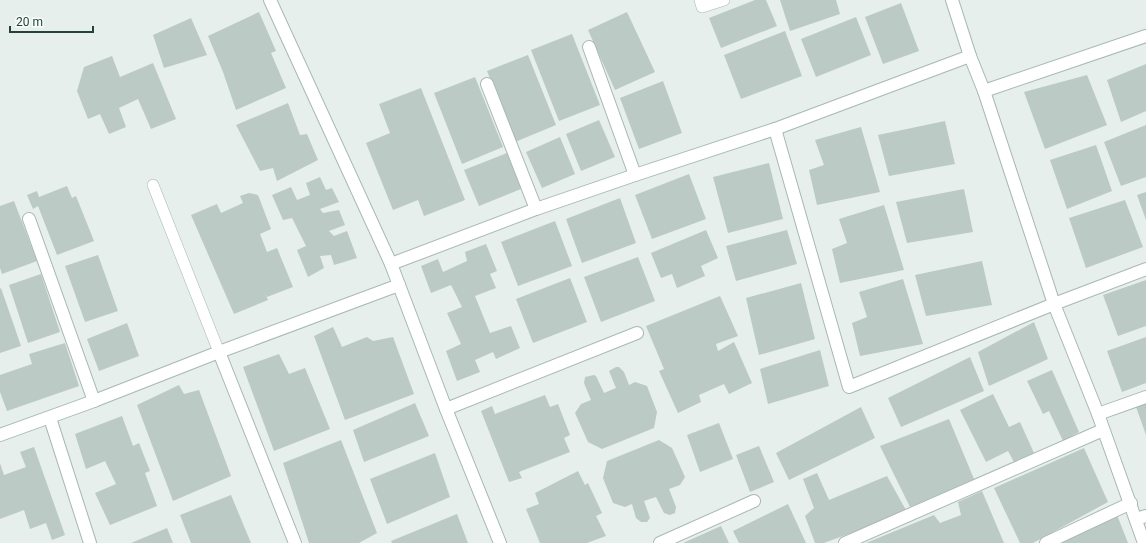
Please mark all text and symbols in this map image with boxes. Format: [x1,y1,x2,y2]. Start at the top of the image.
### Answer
scale bar [10,8,93,34]
text: 20 m [16,15,43,29]

